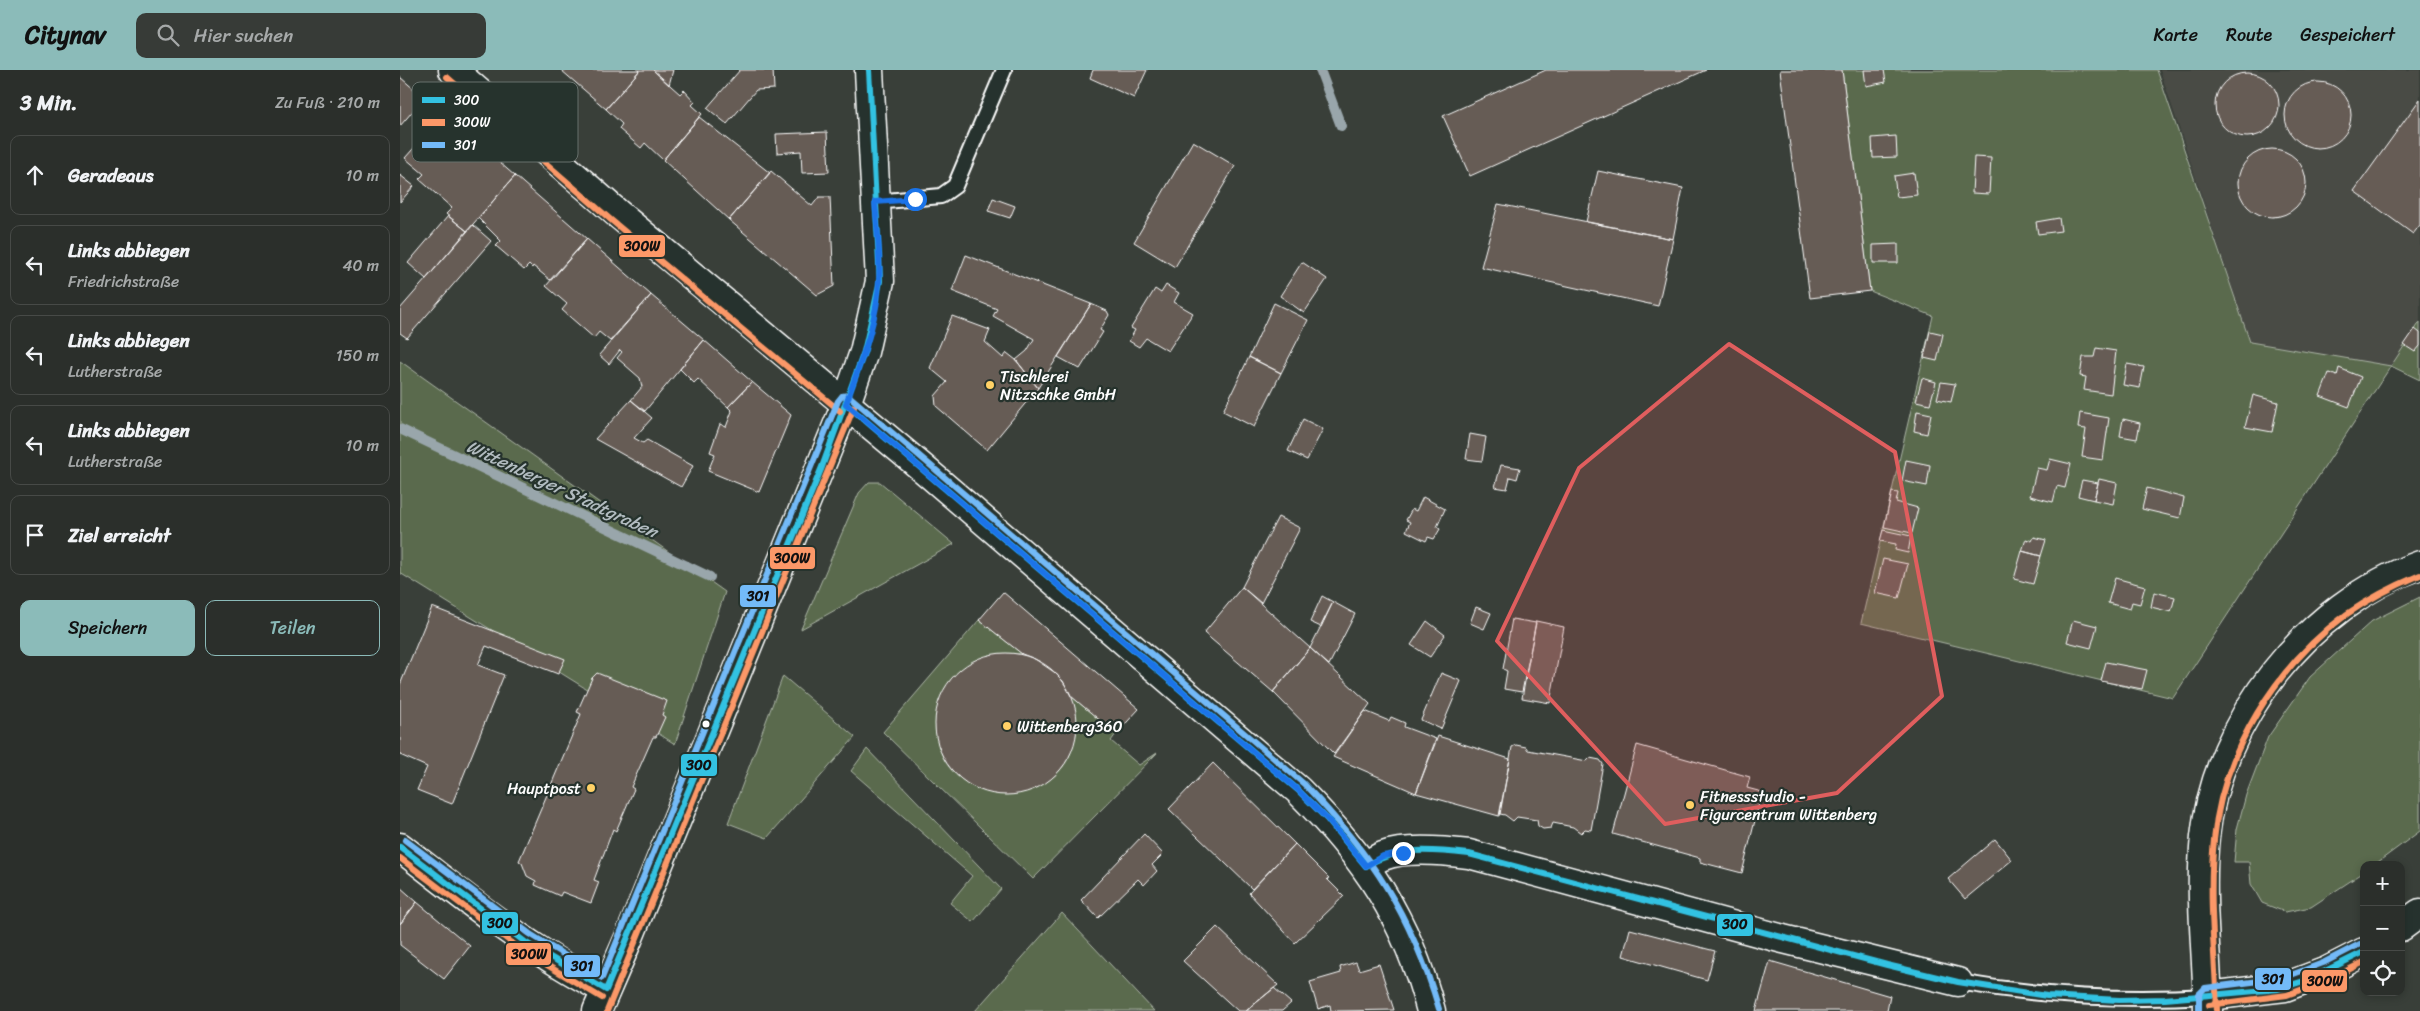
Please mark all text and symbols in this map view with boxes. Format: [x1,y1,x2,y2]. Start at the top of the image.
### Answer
search box [136,13,486,58]
text: Citynav [25,14,106,56]
text: Hier suchen [194,19,293,52]
text: Karte [2153,19,2198,51]
text: Route [2226,19,2272,51]
text: Gespeichert [2300,19,2395,51]
icon: search [154,21,182,49]
legend [412,82,578,162]
text: 3 Min. [20,84,78,122]
text: Zu Fuß · 210 m [275,88,380,117]
text: 300 [454,88,480,113]
text: 300W [454,110,490,135]
text: 301 [454,133,477,158]
text: Geradeaus [68,159,154,192]
icon: ahead [21,161,49,189]
text: 10 m [346,161,379,190]
route start [904,188,927,211]
text: Links abbiegen [68,234,190,267]
line badge: 300W [618,234,666,258]
text: 300W [623,234,661,259]
icon: left [21,251,49,279]
text: 40 m [342,251,379,280]
text: Friedrichstraße [68,267,179,296]
text: Links abbiegen [68,324,190,357]
icon: left [21,341,49,369]
text: 150 m [336,341,379,370]
text: Lutherstraße [68,357,162,386]
place label: Tischlerei Nitzschke GmbH [1000,362,1117,409]
marker: Tischlerei Nitzschke GmbH [984,379,996,391]
text: Links abbiegen [68,414,190,447]
icon: left [21,431,49,459]
text: 10 m [346,431,379,460]
water label: Wittenberger Stadtgraben [461,431,665,548]
text: Lutherstraße [68,447,162,476]
text: Ziel erreicht [68,519,171,552]
icon: arrive [21,521,49,549]
line badge: 300W [769,546,816,570]
text: 300W [773,546,811,571]
line badge: 301 [739,584,777,608]
text: 301 [746,584,769,609]
button: Speichern [20,600,195,656]
button: Teilen [205,600,380,656]
place label: Wittenberg360 [1017,712,1123,741]
unlabelled marker [701,719,711,729]
marker: Wittenberg360 [1001,720,1013,732]
line badge: 300 [680,753,718,777]
text: 300 [685,753,712,778]
place label: Hauptpost [507,774,581,803]
marker: Hauptpost [585,782,597,794]
place label: Fitnessstudio - Figurcentrum Wittenberg [1700,782,1877,829]
marker: Fitnessstudio - Figurcentrum Wittenberg [1684,799,1696,811]
route end [1392,842,1415,865]
map controls [2360,861,2405,996]
button: + [2360,861,2405,906]
button: − [2360,906,2405,951]
line badge: 300 [481,911,519,935]
text: 300 [486,911,513,936]
text: 300 [1721,912,1748,937]
line badge: 300 [1716,913,1754,937]
line badge: 300W [505,942,552,966]
text: 300W [510,942,548,967]
button: locate [2360,951,2405,996]
line badge: 301 [563,954,601,978]
text: 301 [570,954,593,979]
line badge: 301 [2254,967,2292,991]
text: 301 [2261,967,2284,992]
line badge: 300W [2301,969,2348,993]
text: 300W [2306,969,2344,994]

